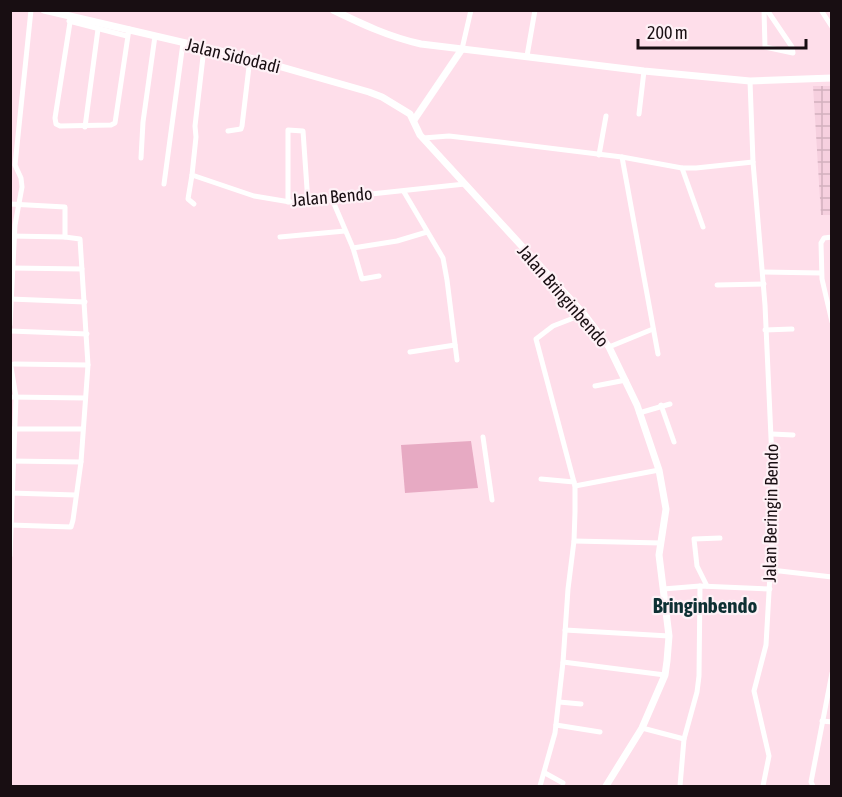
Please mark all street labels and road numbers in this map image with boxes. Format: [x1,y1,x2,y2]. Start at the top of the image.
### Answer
street label: Jalan Sidodadi [184,34,283,77]
street label: Jalan Bendo [291,183,373,210]
street label: Jalan Bringinbendo [513,240,613,351]
street label: Jalan Beringin Bendo [759,443,782,583]

